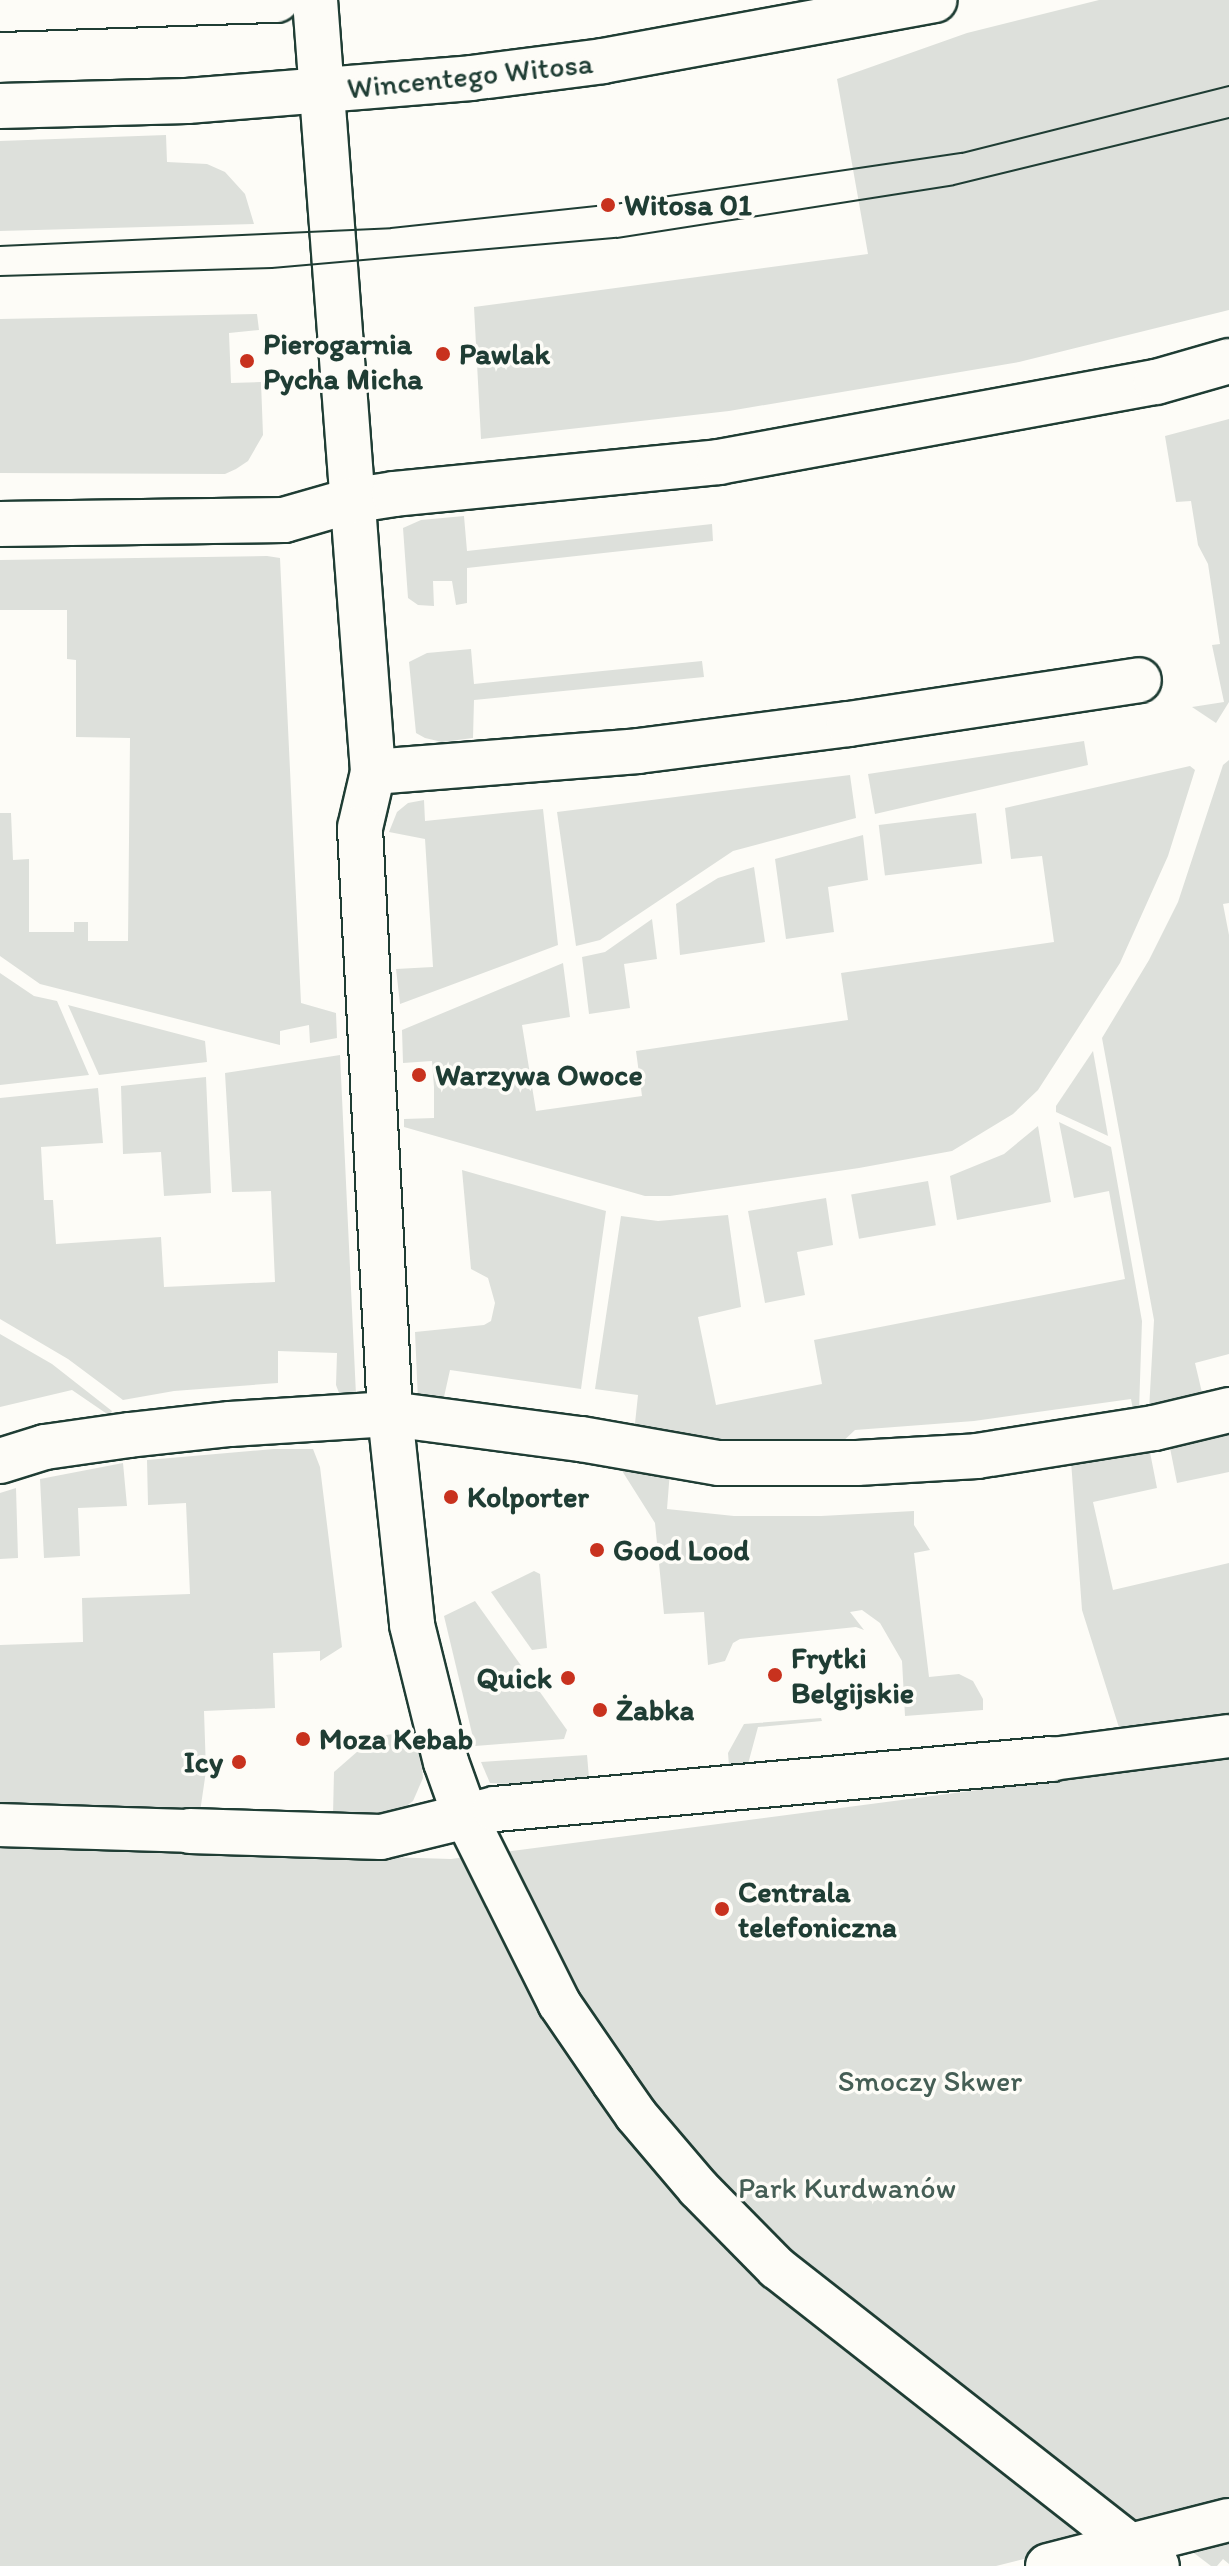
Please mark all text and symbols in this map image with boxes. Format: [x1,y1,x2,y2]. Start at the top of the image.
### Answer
street label: Wincentego Witosa [345,45,595,107]
place label: Witosa 01 [624,187,752,223]
marker: Witosa 01 [599,196,617,214]
place label: Pierogarnia Pycha Micha [263,326,421,396]
place label: Pawlak [459,336,550,372]
marker: Pawlak [434,345,452,363]
marker: Pierogarnia Pycha Micha [238,352,256,370]
place label: Warzywa Owoce [435,1057,642,1093]
marker: Warzywa Owoce [410,1066,428,1084]
place label: Kolporter [467,1479,589,1515]
marker: Kolporter [442,1488,460,1506]
place label: Good Lood [613,1532,750,1568]
marker: Good Lood [588,1541,606,1559]
place label: Frytki Belgijskie [791,1640,914,1710]
place label: Quick [477,1660,552,1696]
marker: Frytki Belgijskie [766,1666,784,1684]
marker: Quick [559,1669,577,1687]
place label: Żabka [616,1692,694,1728]
marker: Żabka [591,1701,609,1719]
place label: Moza Kebab [319,1721,472,1757]
marker: Moza Kebab [294,1730,312,1748]
place label: Icy [184,1744,223,1780]
marker: Icy [230,1753,248,1771]
place label: Centrala telefoniczna [738,1874,897,1944]
marker: Centrala telefoniczna [713,1900,731,1918]
park label: Smoczy Skwer [838,2063,1022,2099]
park label: Park Kurdwanów [739,2170,955,2206]

